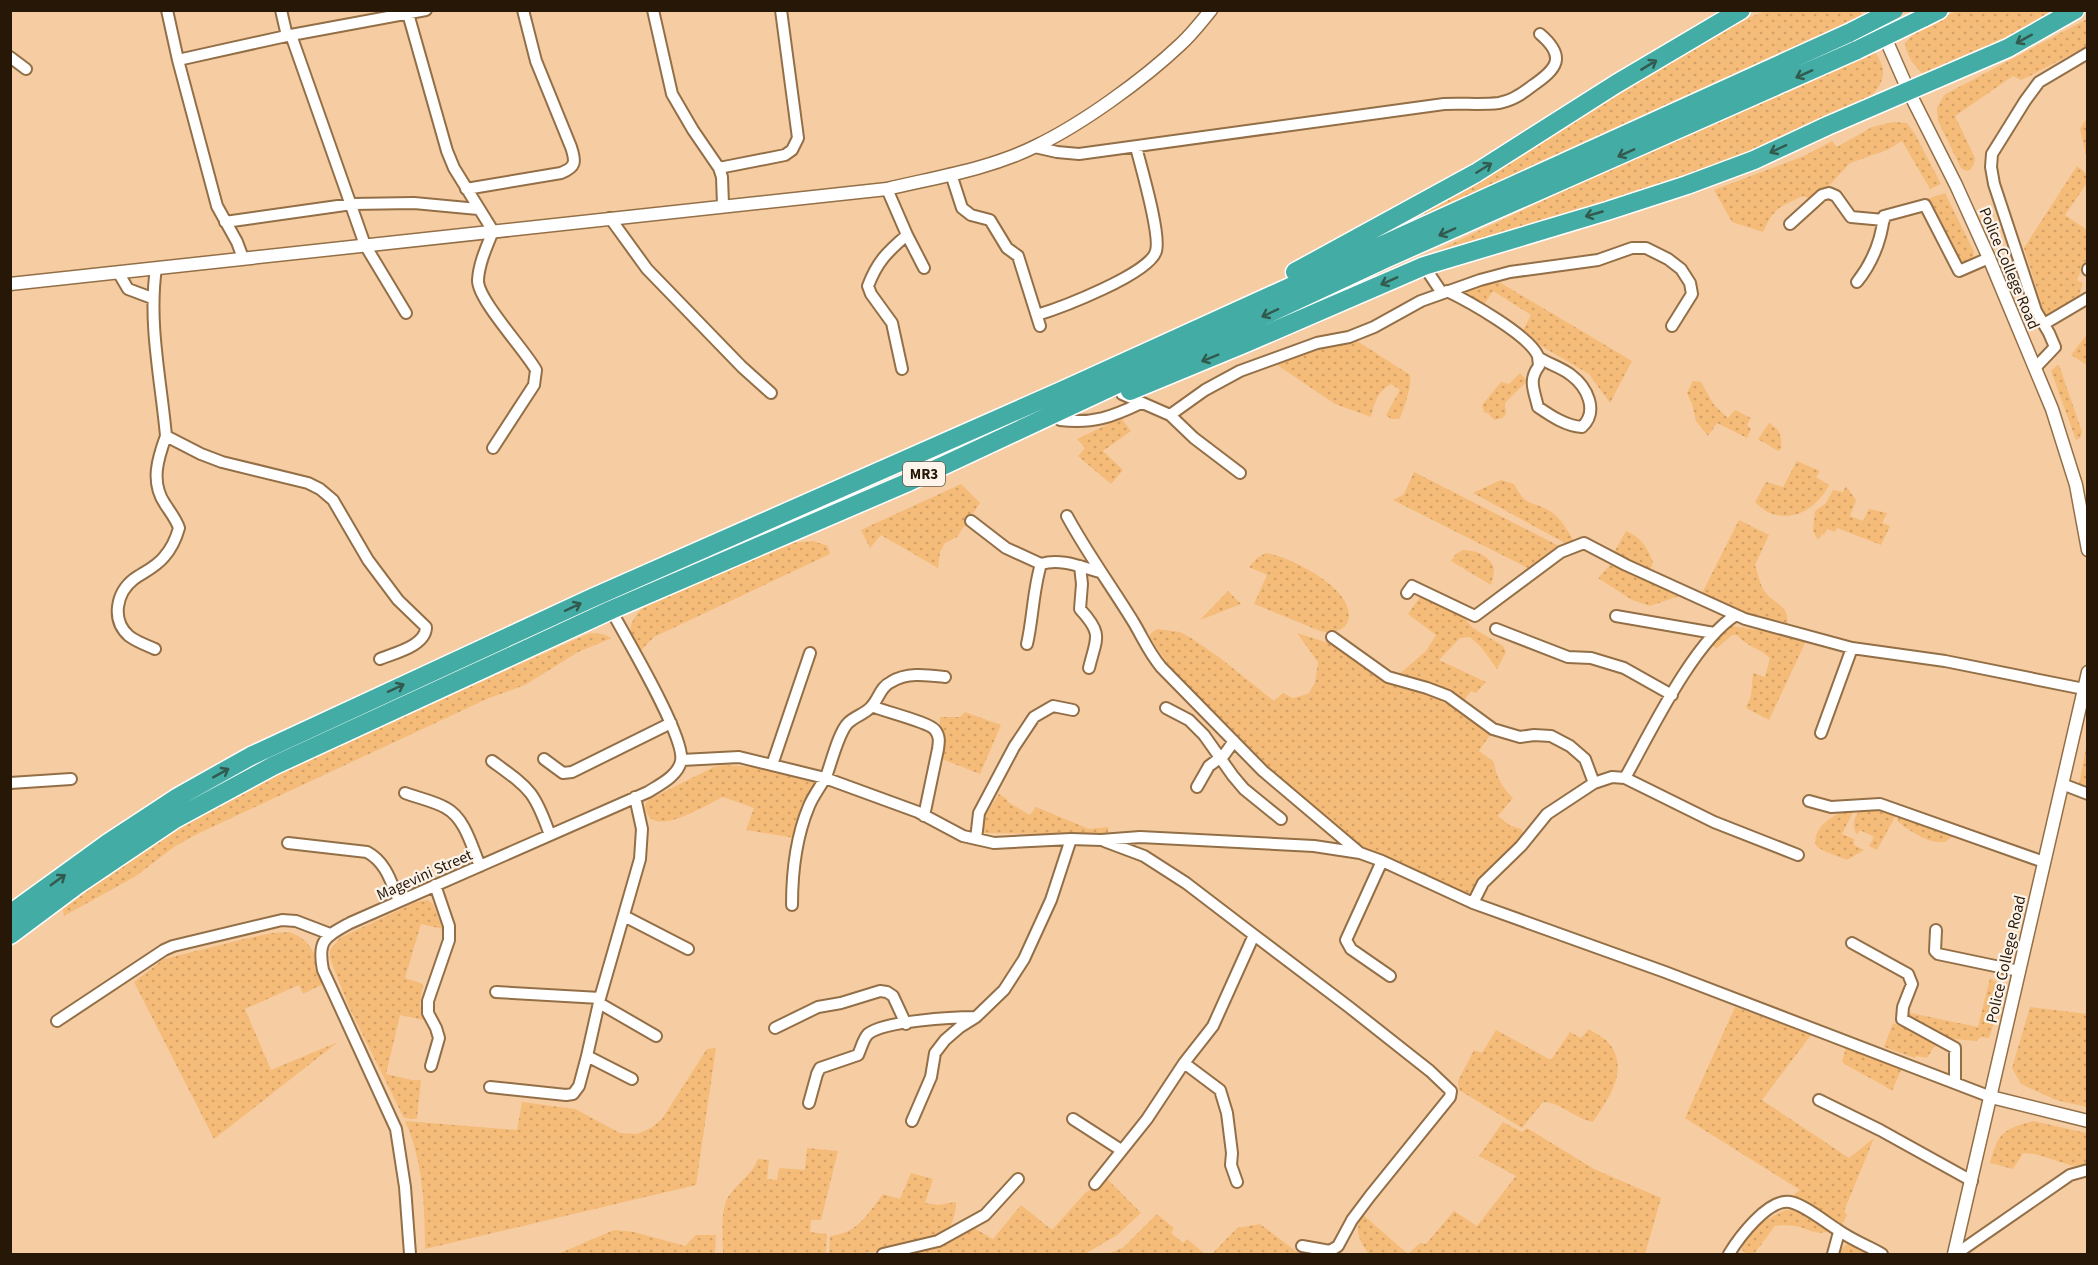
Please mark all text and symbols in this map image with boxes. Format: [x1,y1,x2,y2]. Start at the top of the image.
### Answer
one-way arrow [2016,34,2034,45]
one-way arrow [1641,58,1658,70]
one-way arrow [1795,69,1813,80]
one-way arrow [1769,143,1787,155]
one-way arrow [1617,147,1635,159]
one-way arrow [1475,161,1492,173]
street label: Police College Road [1973,204,2045,333]
one-way arrow [1585,209,1604,220]
one-way arrow [1439,226,1457,238]
one-way arrow [1380,276,1399,287]
one-way arrow [1262,308,1280,319]
one-way arrow [1201,353,1220,364]
road number: MR3 [903,462,945,486]
one-way arrow [564,600,582,612]
one-way arrow [387,681,405,693]
one-way arrow [212,767,229,779]
street label: Magevini Street [373,844,476,906]
one-way arrow [49,873,65,886]
street label: Police College Road [1981,893,2031,1025]

